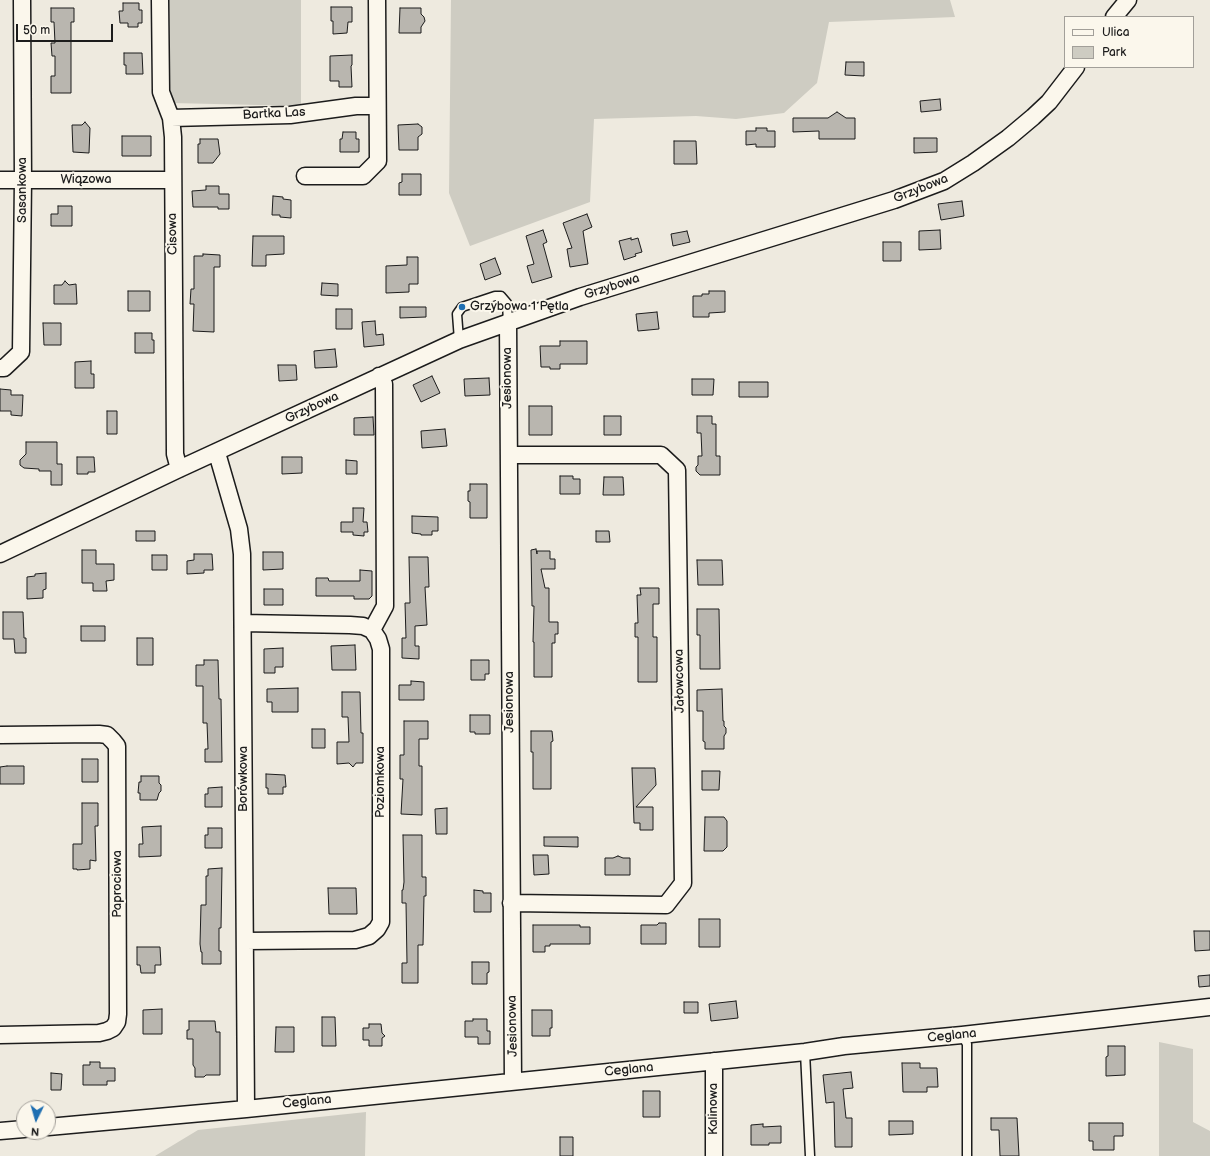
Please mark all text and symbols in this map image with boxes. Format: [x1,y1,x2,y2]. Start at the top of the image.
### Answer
scale bar [18,16,115,42]
legend [1064,16,1194,68]
text: 50 m [23,23,50,38]
text: Ulica [1102,25,1129,40]
text: Park [1102,45,1126,60]
street label: Bartka Las [242,105,306,123]
street label: Sasankowa [15,157,31,223]
street label: Grzybowa [891,171,951,207]
street label: Wiązowa [60,172,112,188]
street label: Cisowa [165,213,181,255]
street label: Grzybowa [582,271,642,303]
place label: Grzybowa 1 Pętla [470,299,569,315]
marker: Grzybowa 1 Pętla [457,302,467,312]
street label: Jesionowa [500,347,516,409]
street label: Grzybowa [283,389,341,427]
street label: Jałowcowa [672,649,688,713]
street label: Jesionowa [502,671,518,733]
street label: Borówkowa [236,746,252,812]
street label: Poziomkowa [373,746,389,818]
street label: Paprociowa [110,850,126,918]
street label: Jesionowa [505,995,521,1057]
street label: Ceglana [927,1026,977,1046]
street label: Ceglana [604,1060,654,1080]
street label: Kalinowa [706,1083,722,1135]
street label: Ceglana [282,1092,332,1112]
north arrow [16,1100,56,1140]
text: N [30,1125,40,1138]

